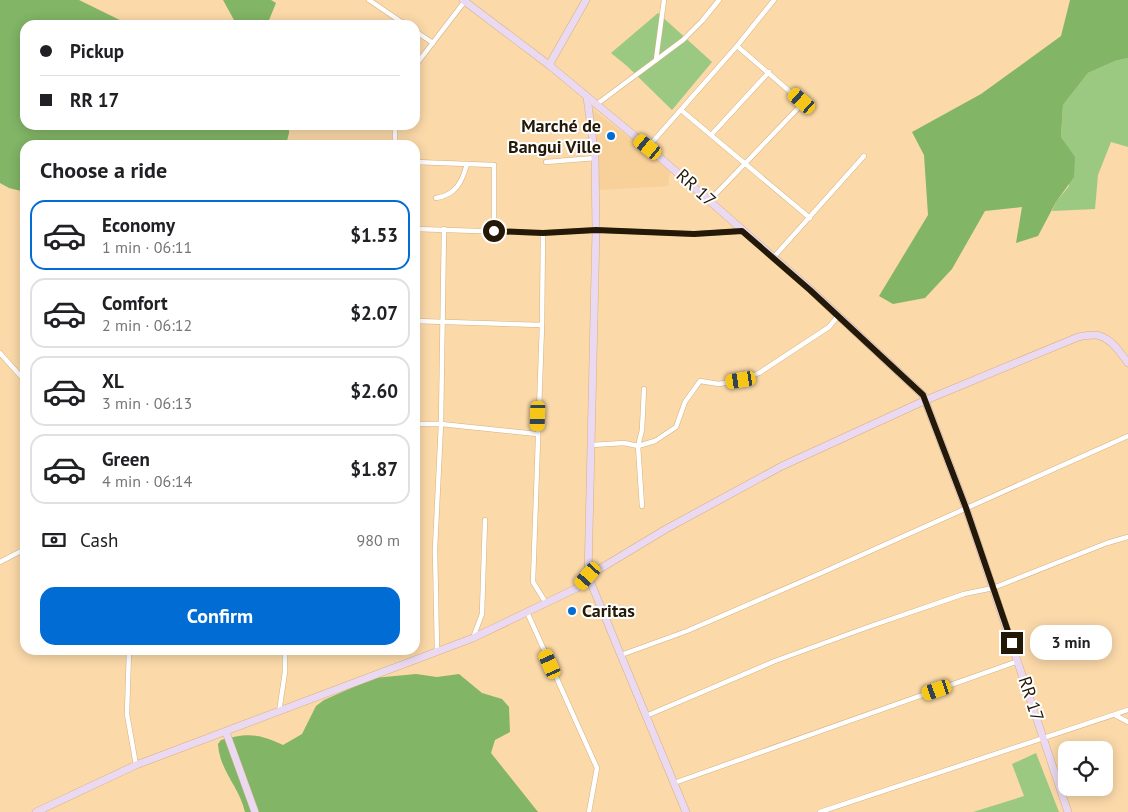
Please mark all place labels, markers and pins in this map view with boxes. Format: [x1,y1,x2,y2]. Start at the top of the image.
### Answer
place label: Marché de Bangui Ville [508,114,601,158]
marker: Marché de Bangui Ville [605,130,617,142]
place label: Caritas [582,599,635,622]
marker: Caritas [566,605,578,617]

